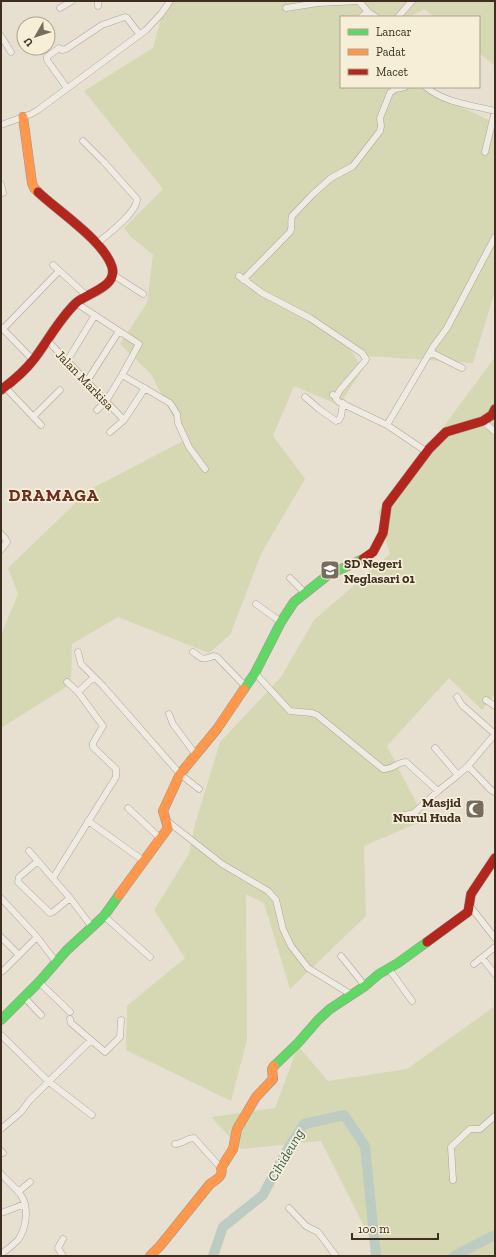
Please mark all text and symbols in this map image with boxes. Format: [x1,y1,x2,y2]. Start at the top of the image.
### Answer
north arrow [16,16,56,56]
legend [340,16,480,88]
text: Lancar [376,25,412,39]
text: U [21,35,36,49]
text: Padat [376,45,406,59]
text: Macet [376,65,408,79]
street label: Jalan Markisa [53,347,118,414]
district label: DRAMAGA [9,485,99,505]
place label: SD Negeri Neglasari 01 [344,556,416,586]
school or university icon: SD Negeri Neglasari 01 [319,559,341,581]
place label: Masjid Nurul Huda [393,795,462,825]
mosque icon: Masjid Nurul Huda [464,798,486,820]
water label: Cihideung [264,1125,308,1184]
scale bar [352,1215,438,1241]
text: 100 m [358,1222,390,1236]

